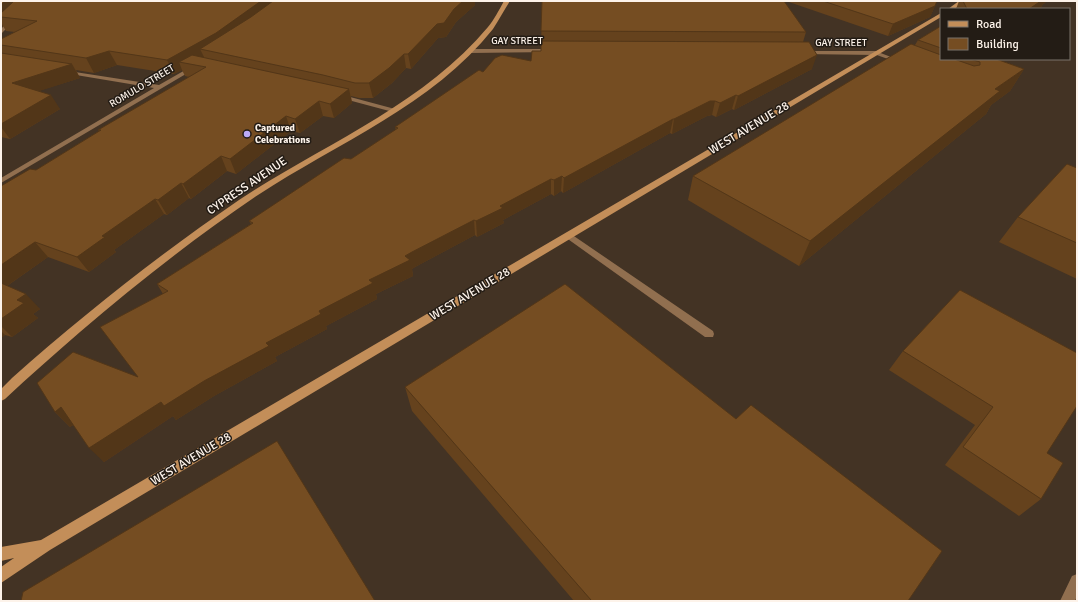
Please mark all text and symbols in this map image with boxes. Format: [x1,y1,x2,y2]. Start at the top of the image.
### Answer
legend [940,8,1070,60]
text: Road [976,17,1002,32]
street label: GAY STREET [491,35,543,47]
street label: GAY STREET [815,37,867,49]
text: Building [976,37,1019,52]
street label: ROMULO STREET [107,62,177,110]
street label: WEST AVENUE 28 [706,98,792,158]
place label: Captured Celebrations [255,122,311,146]
marker: Captured Celebrations [242,129,252,139]
street label: CYPRESS AVENUE [204,154,290,218]
street label: WEST AVENUE 28 [427,264,513,324]
street label: WEST AVENUE 28 [148,429,234,489]

